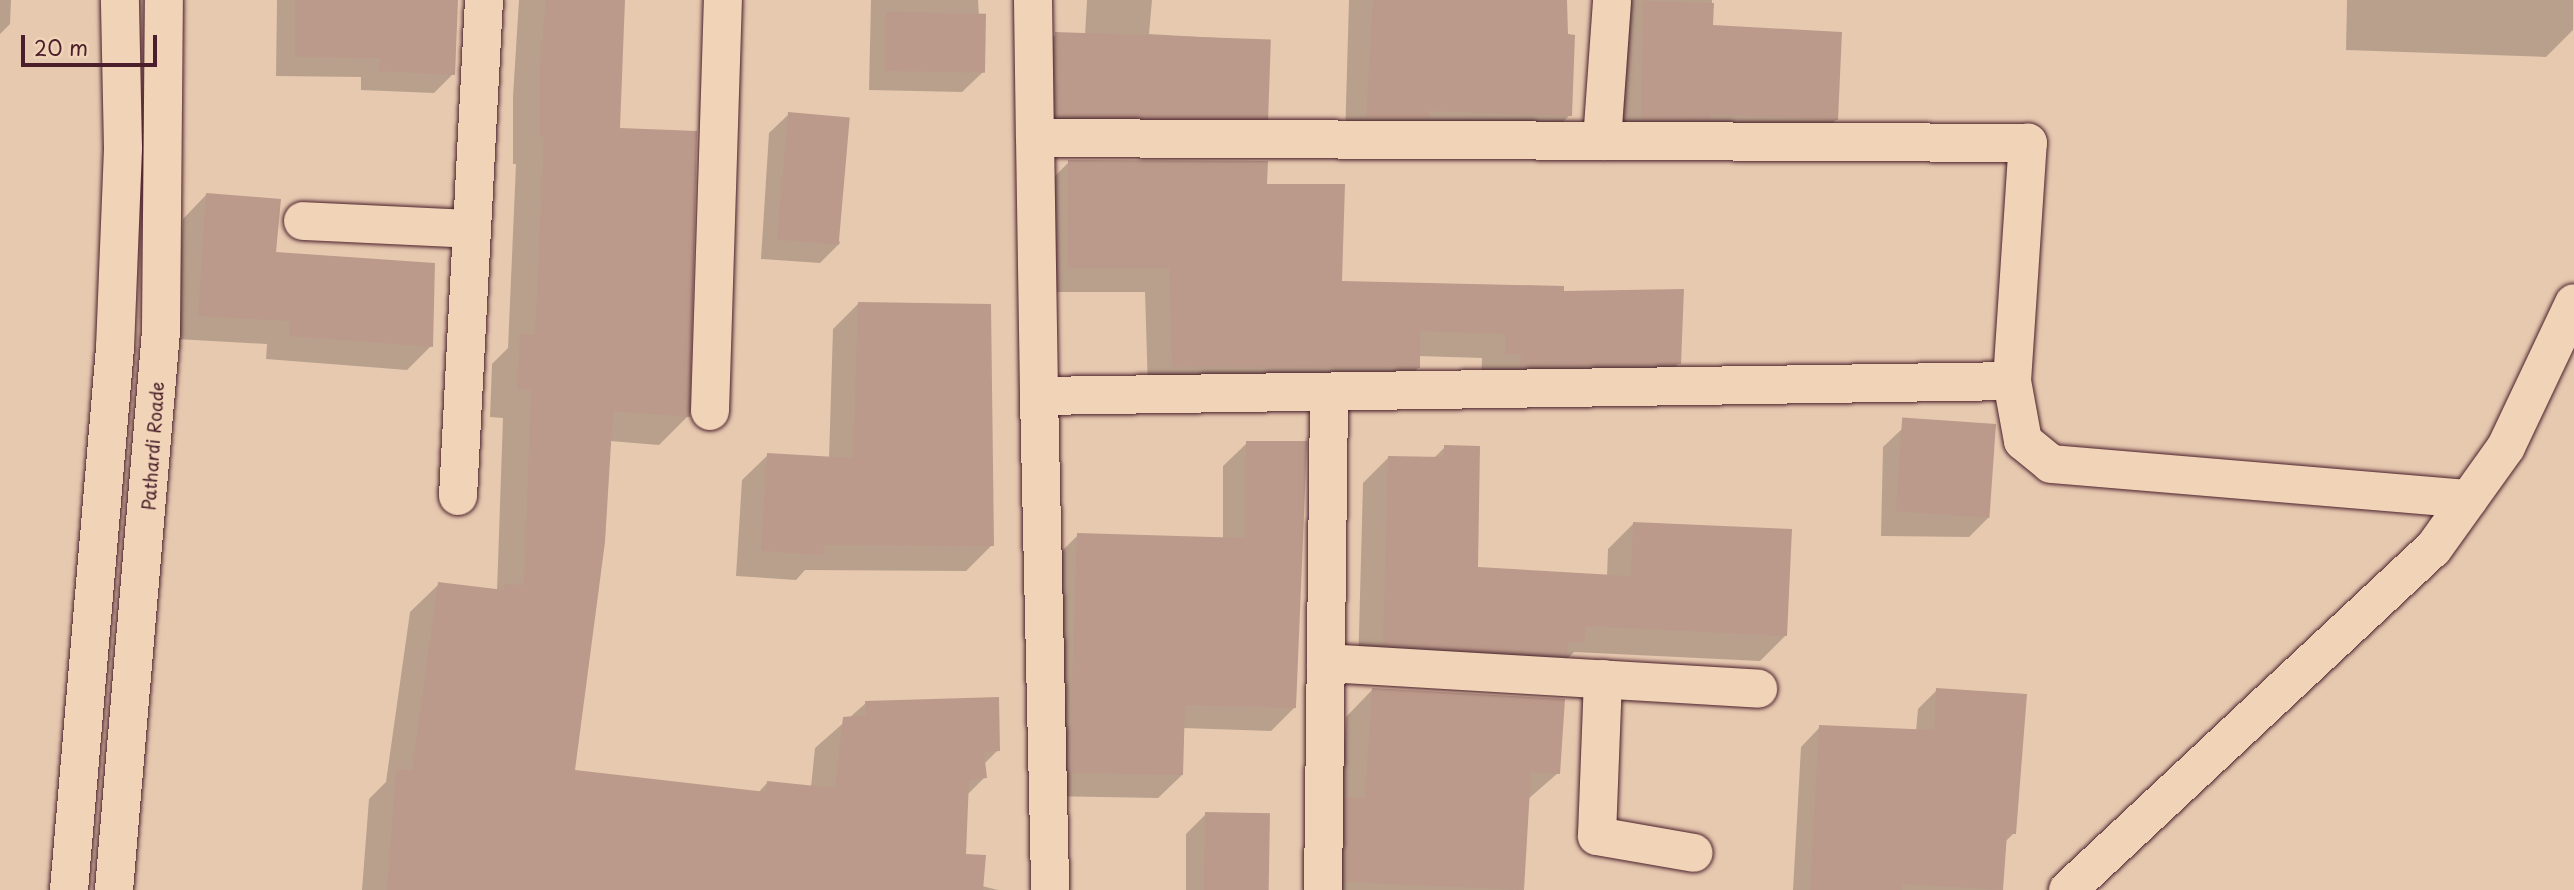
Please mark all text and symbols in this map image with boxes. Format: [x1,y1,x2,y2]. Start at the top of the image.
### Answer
scale bar [24,21,161,65]
text: 20 m [34,31,88,63]
street label: Pathardi Roade [138,380,168,512]

